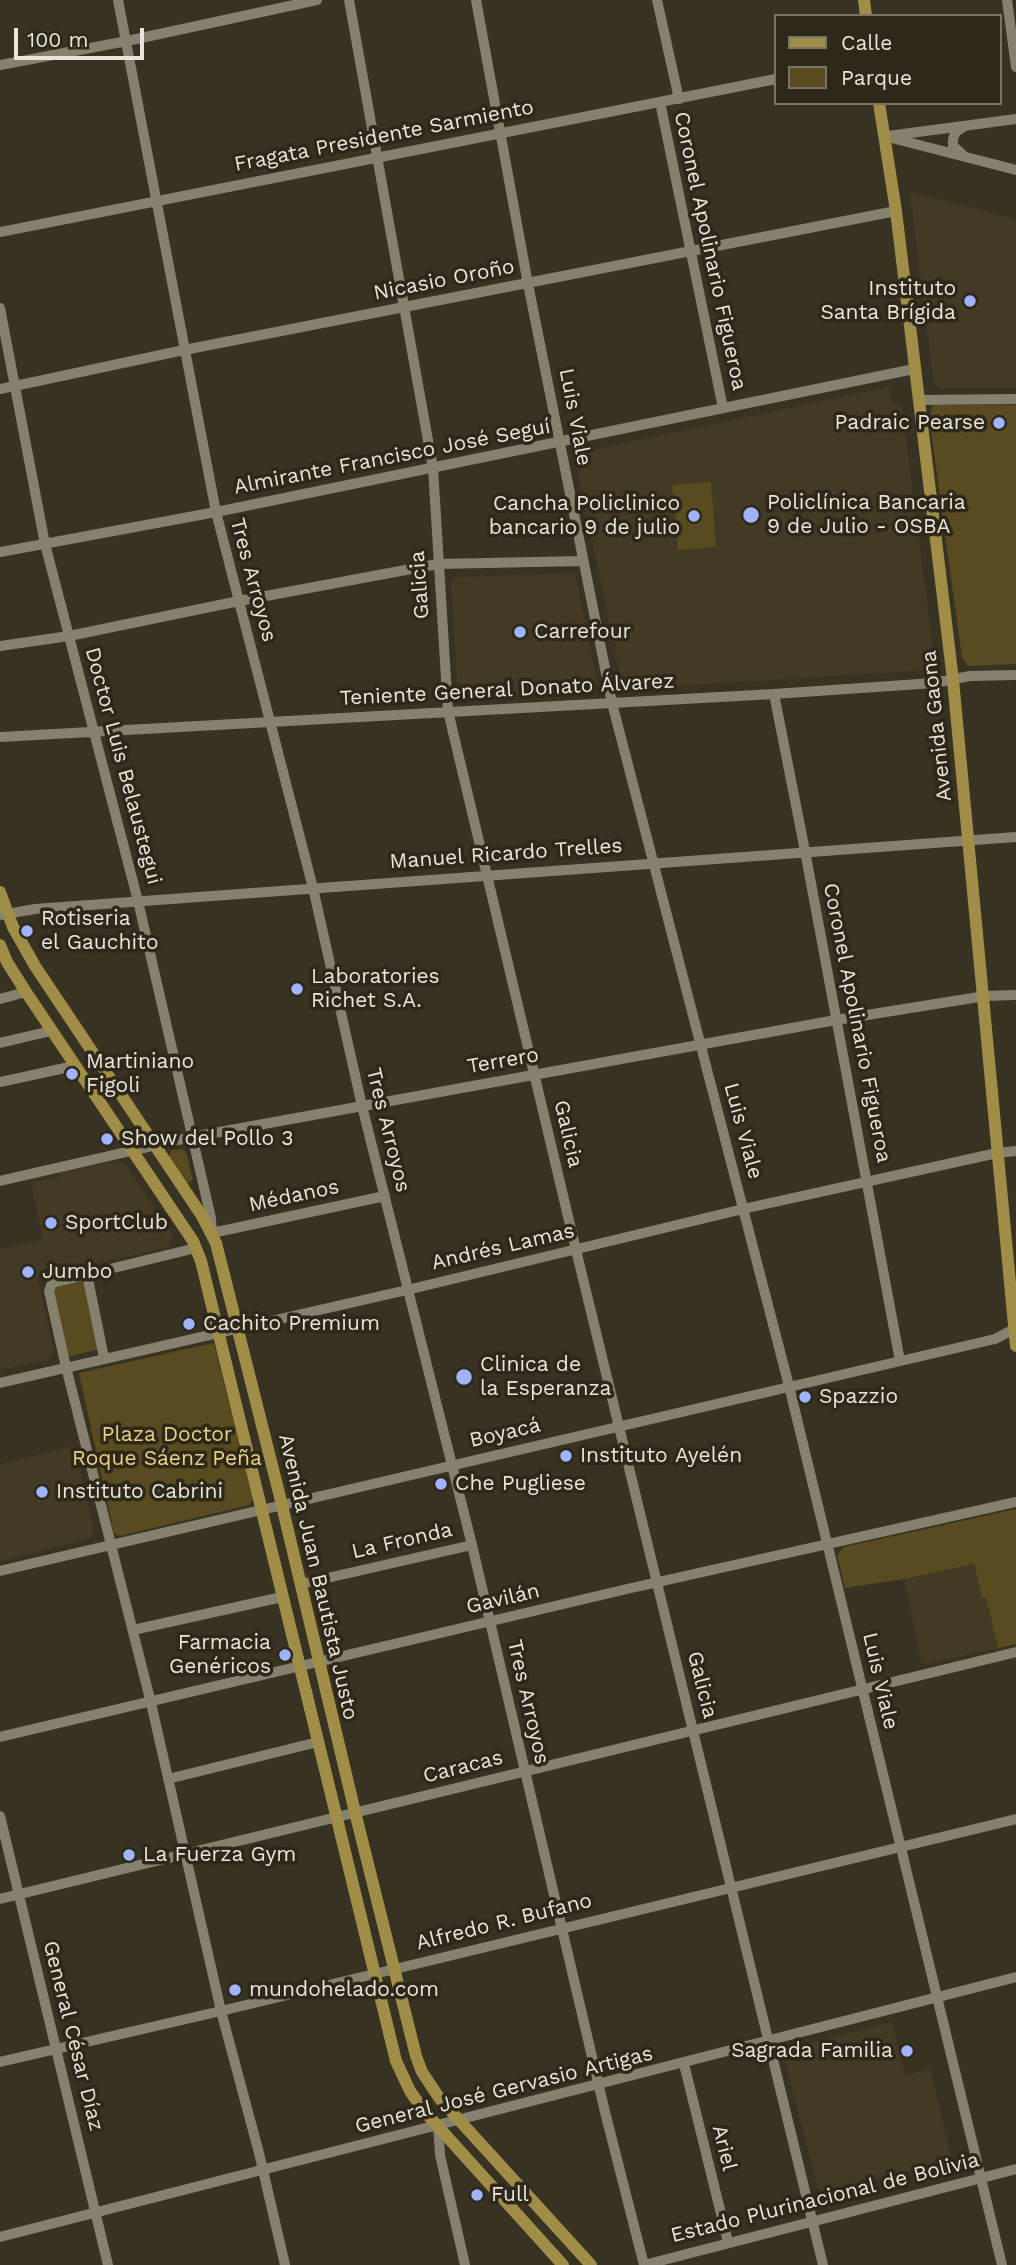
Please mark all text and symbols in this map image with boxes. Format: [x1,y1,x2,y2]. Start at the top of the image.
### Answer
scale bar [18,14,147,58]
legend [774,14,1002,105]
text: 100 m [27,27,89,52]
text: Calle [841,30,892,55]
text: Parque [841,65,912,90]
street label: Fragata Presidente Sarmiento [232,95,536,177]
street label: Coronel Apolinario Figueroa [668,109,752,393]
street label: Nicasio Oroño [371,254,517,306]
place label: Instituto Santa Brígida [820,276,956,326]
marker: Instituto Santa Brígida [962,293,978,309]
street label: Luis Viale [553,366,597,468]
place label: Padraic Pearse [835,410,985,436]
street label: Almirante Francisco José Seguí [232,414,552,500]
marker: Padraic Pearse [991,415,1007,431]
place label: Policlínica Bancaria 9 de Julio - OSBA [767,490,966,540]
place label: Cancha Policlinico bancario 9 de julio [489,491,680,541]
marker: Policlínica Bancaria 9 de Julio - OSBA [741,505,761,525]
marker: Cancha Policlinico bancario 9 de julio [686,508,702,524]
street label: Tres Arroyos [224,515,282,645]
street label: Galicia [405,550,435,620]
place label: Carrefour [534,619,631,645]
marker: Carrefour [512,624,528,640]
street label: Doctor Luis Belaustegui [79,645,167,887]
street label: Avenida Gaona [917,649,957,803]
street label: Teniente General Donato Álvarez [339,669,675,711]
street label: Manuel Ricardo Trelles [389,833,623,875]
street label: Coronel Apolinario Figueroa [818,881,896,1165]
place label: Rotiseria el Gauchito [41,906,158,956]
marker: Rotiseria el Gauchito [19,923,35,939]
place label: Laboratories Richet S.A. [311,964,440,1014]
marker: Laboratories Richet S.A. [289,981,305,997]
street label: Terrero [465,1042,541,1080]
place label: Martiniano Figoli [86,1049,194,1099]
street label: Tres Arroyos [360,1065,416,1195]
marker: Martiniano Figoli [64,1066,80,1082]
street label: Luis Viale [718,1080,768,1182]
street label: Galicia [548,1098,588,1170]
place label: Show del Pollo 3 [121,1126,293,1152]
marker: Show del Pollo 3 [99,1131,115,1147]
street label: Médanos [247,1174,341,1218]
place label: SportClub [65,1210,168,1236]
marker: SportClub [43,1215,59,1231]
street label: Andrés Lamas [429,1218,577,1276]
place label: Jumbo [42,1259,112,1285]
marker: Jumbo [20,1264,36,1280]
place label: Cachito Premium [203,1311,380,1337]
marker: Cachito Premium [181,1316,197,1332]
place label: Clinica de la Esperanza [480,1352,611,1402]
marker: Clinica de la Esperanza [454,1367,474,1387]
place label: Spazzio [819,1384,898,1410]
marker: Spazzio [797,1389,813,1405]
street label: Boyacá [467,1413,543,1453]
park label: Plaza Doctor Roque Sáenz Peña [72,1422,262,1472]
street label: Avenida Juan Bautista Justo [273,1432,363,1722]
place label: Instituto Ayelén [580,1443,742,1469]
marker: Instituto Ayelén [558,1448,574,1464]
place label: Che Pugliese [455,1471,586,1497]
marker: Che Pugliese [433,1476,449,1492]
place label: Instituto Cabrini [56,1479,223,1505]
marker: Instituto Cabrini [34,1484,50,1500]
street label: La Fronda [349,1517,455,1565]
street label: Gavilán [464,1578,542,1620]
place label: Farmacia Genéricos [169,1630,271,1680]
street label: Luis Viale [857,1630,903,1732]
street label: Tres Arroyos [501,1637,555,1767]
marker: Farmacia Genéricos [277,1647,293,1663]
street label: Galicia [682,1649,722,1721]
street label: Caracas [421,1745,505,1789]
place label: La Fuerza Gym [143,1842,296,1868]
marker: La Fuerza Gym [121,1847,137,1863]
street label: Alfredo R. Bufano [413,1888,595,1956]
street label: General César Díaz [37,1938,109,2134]
place label: mundohelado.com [249,1977,439,2003]
marker: mundohelado.com [227,1982,243,1998]
place label: Sagrada Familia [731,2038,893,2064]
street label: General José Gervasio Artigas [353,2041,655,2139]
marker: Sagrada Familia [899,2043,915,2059]
street label: Ariel [706,2122,742,2174]
street label: Estado Plurinacional de Bolivia [668,2147,982,2249]
place label: Full [491,2182,529,2208]
marker: Full [469,2187,485,2203]

